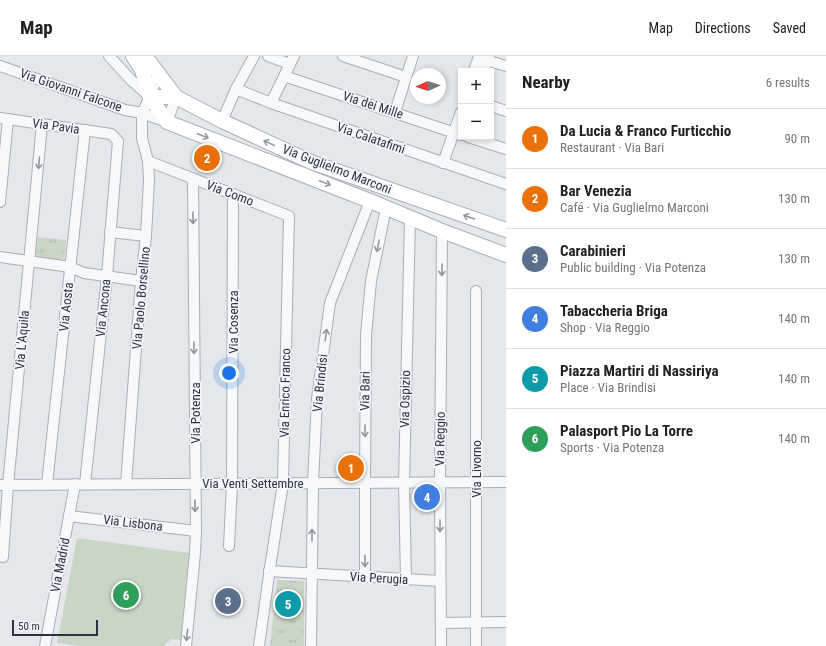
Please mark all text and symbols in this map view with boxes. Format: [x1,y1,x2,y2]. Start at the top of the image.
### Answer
text: Map [20,16,53,39]
text: Map [649,20,673,36]
text: Directions [695,20,751,36]
text: Saved [773,20,806,36]
street label: Via Giovanni Falcone [18,65,124,115]
north arrow [410,68,446,104]
map controls [458,68,494,140]
button: + [458,68,494,104]
text: Nearby [522,72,570,92]
text: 6 results [766,75,810,90]
street label: Via dei Mille [341,88,405,122]
button: − [458,104,494,140]
street label: Via Pavia [31,115,81,137]
street label: Via Calatafimi [335,119,407,157]
text: Da Lucia & Franco Furticchio [560,122,731,140]
text: 1 [532,131,538,146]
text: 90 m [784,131,810,146]
one-way arrow [197,133,209,141]
one-way arrow [263,139,275,146]
text: Restaurant · Via Bari [560,140,664,155]
street label: Via Guglielmo Marconi [280,141,394,197]
pin: 2 [194,143,220,173]
one-way arrow [35,156,42,169]
street label: Via Como [204,177,256,209]
one-way arrow [318,180,330,188]
text: Bar Venezia [560,182,632,200]
text: 2 [532,191,538,206]
text: 130 m [778,191,810,206]
text: Café · Via Guglielmo Marconi [560,200,709,215]
one-way arrow [189,211,197,224]
one-way arrow [464,213,476,221]
one-way arrow [374,239,382,252]
text: Carabinieri [560,242,626,260]
street label: Via Paolo Borsellino [129,246,153,350]
text: 3 [532,251,538,266]
text: 130 m [778,251,810,266]
text: Public building · Via Potenza [560,260,706,275]
one-way arrow [438,263,446,276]
street label: Via Ancona [92,278,114,338]
street label: Via Aosta [56,282,76,332]
street label: Via Cosenza [226,290,241,354]
text: Tabaccheria Briga [560,302,668,320]
street label: Via L'Aquila [12,310,32,370]
text: 4 [532,311,538,326]
text: 140 m [778,311,810,326]
text: Shop · Via Reggio [560,320,650,335]
one-way arrow [322,329,329,342]
one-way arrow [190,341,198,354]
street label: Via Enrico Franco [277,348,293,438]
street label: Via Brindisi [310,353,331,413]
text: Piazza Martiri di Nassiriya [560,362,719,380]
your location [219,363,239,383]
street label: Via Ospizio [397,370,413,428]
street label: Via Bari [357,371,373,411]
text: 5 [532,371,538,386]
text: 140 m [778,371,810,386]
text: Place · Via Brindisi [560,380,656,395]
street label: Via Potenza [188,382,203,444]
street label: Via Reggio [432,411,448,467]
text: Palasport Pio La Torre [560,422,693,440]
one-way arrow [361,424,369,437]
text: 6 [532,431,538,446]
text: 140 m [778,431,810,446]
street label: Via Livorno [469,440,484,498]
text: Sports · Via Potenza [560,440,664,455]
pin: 1 [338,453,364,483]
street label: Via Venti Settembre [202,476,304,491]
pin: 4 [414,482,440,512]
one-way arrow [192,499,199,512]
street label: Via Lisbona [102,512,164,534]
one-way arrow [436,519,444,532]
one-way arrow [308,529,316,542]
street label: Via Madrid [47,536,73,594]
one-way arrow [361,554,369,567]
street label: Via Perugia [349,569,409,587]
pin: 6 [113,580,139,610]
pin: 3 [215,586,241,616]
pin: 5 [275,589,301,619]
scale bar [12,618,98,637]
text: 50 m [18,620,40,633]
one-way arrow [183,628,190,641]

